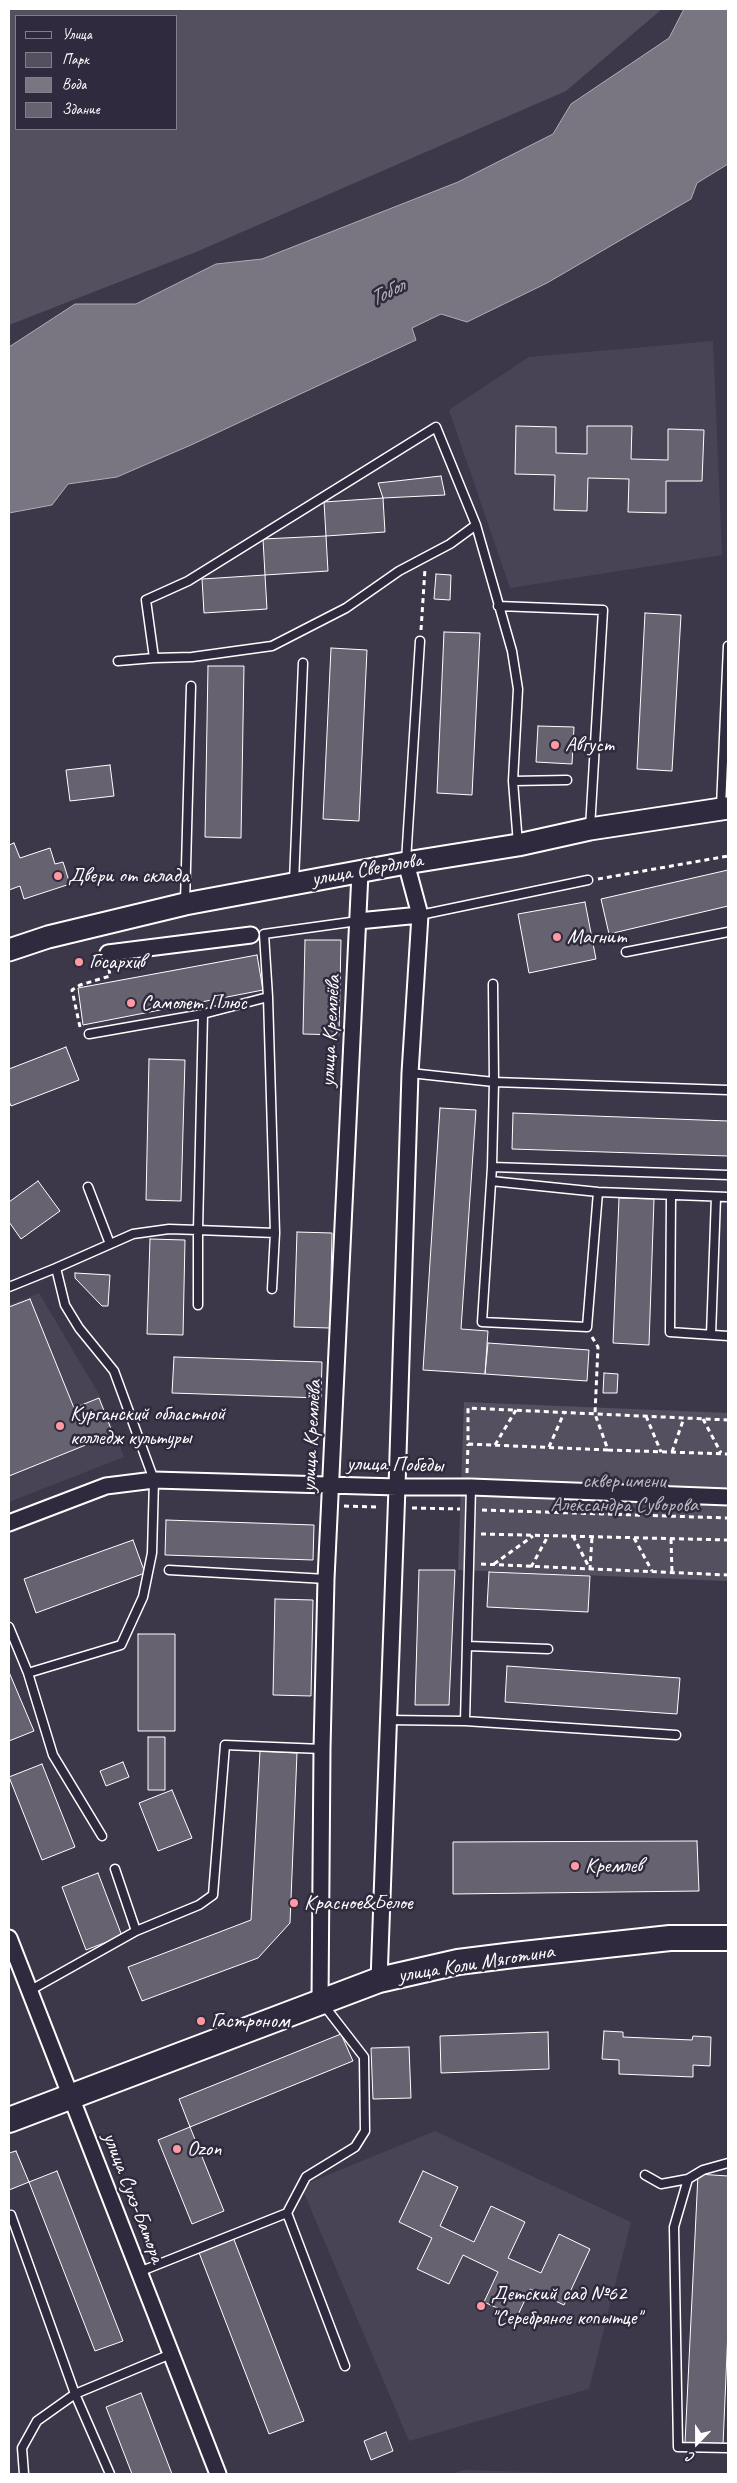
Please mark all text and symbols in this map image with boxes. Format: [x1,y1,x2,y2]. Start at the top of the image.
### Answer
legend [15,15,178,130]
text: Улица [62,25,92,44]
text: Парк [62,50,89,69]
text: Вода [62,75,86,94]
text: Здание [62,100,100,119]
water label: Тобол [365,273,409,313]
place label: Август [565,732,613,758]
marker: Август [549,739,561,751]
street label: улица Свердлова [310,848,424,892]
place label: Двери от склада [68,863,189,889]
marker: Двери от склада [52,870,64,882]
place label: Магнит [567,924,627,950]
marker: Магнит [551,931,563,943]
place label: Госархив [89,949,145,975]
marker: Госархив [73,956,85,968]
street label: улица Кремлёва [315,974,347,1088]
place label: Самолет Плюс [141,990,247,1016]
marker: Самолет Плюс [125,997,137,1009]
street label: улица Кремлёва [296,1379,328,1493]
place label: Курганский областной колледж культуры [70,1401,225,1451]
marker: Курганский областной колледж культуры [54,1420,66,1432]
street label: улица Победы [346,1452,444,1478]
park label: сквер имени Александра Суворова [550,1468,698,1518]
place label: Кремлев [585,1853,643,1879]
marker: Кремлев [569,1860,581,1872]
place label: Красное&Белое [304,1890,413,1916]
marker: Красное&Белое [288,1897,300,1909]
street label: улица Коли Мяготина [396,1939,556,1989]
place label: Гастроном [211,2008,289,2034]
marker: Гастроном [195,2015,207,2027]
street label: улица Сухэ-Батора [97,2129,169,2267]
place label: Ozon [187,2136,222,2162]
marker: Ozon [171,2143,183,2155]
place label: Детский сад №62 "Серебряное копытце" [491,2281,641,2331]
marker: Детский сад №62 "Серебряное копытце" [475,2300,487,2312]
north arrow [672,2418,722,2468]
text: С [685,2448,698,2467]

